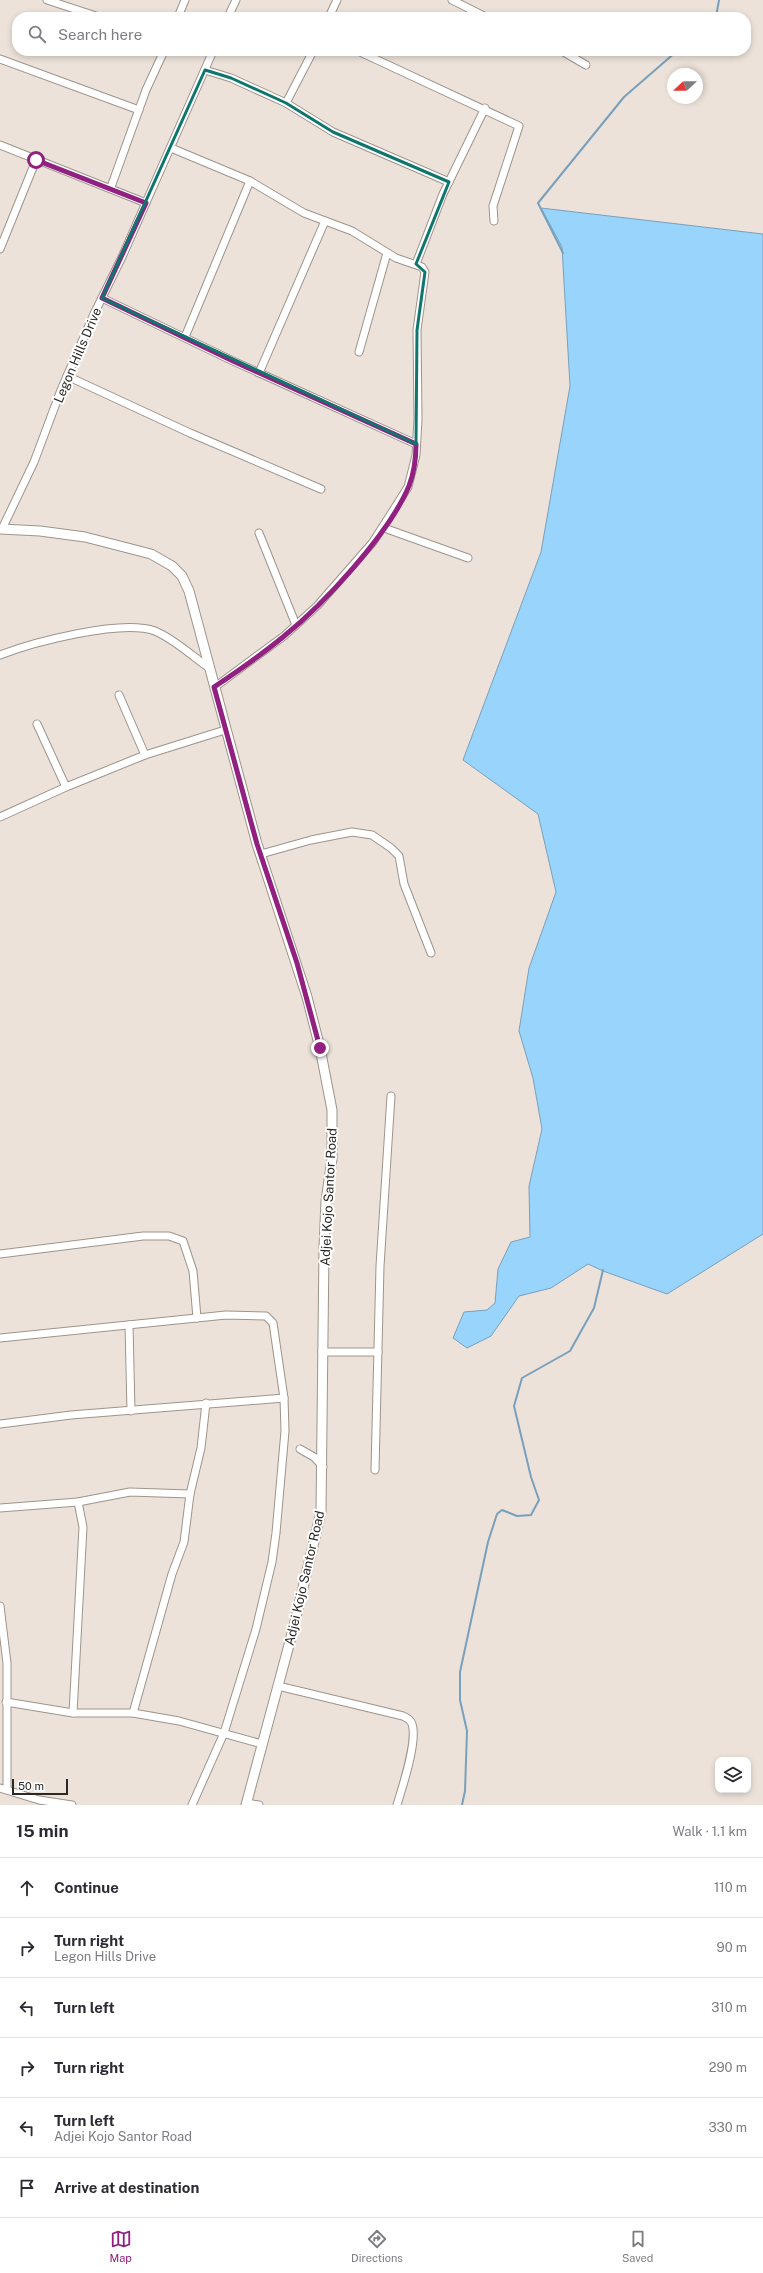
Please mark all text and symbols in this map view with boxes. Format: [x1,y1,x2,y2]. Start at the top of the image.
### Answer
search box [12,12,751,56]
icon: search [26,23,48,45]
text: Search here [58,26,142,43]
north arrow [667,68,703,104]
route start [27,151,45,169]
street label: Legon Hills Drive [51,305,104,405]
route end [311,1039,329,1057]
street label: Adjei Kojo Santor Road [317,1128,340,1266]
street label: Adjei Kojo Santor Road [282,1509,327,1647]
map controls [715,1757,751,1793]
button: layers [715,1757,751,1793]
scale bar [12,1777,68,1796]
text: 50 m [18,1780,44,1792]
text: 15 min [16,1821,68,1841]
text: Walk · 1.1 km [672,1824,747,1839]
icon: ahead [16,1877,38,1899]
text: Continue [54,1879,119,1896]
text: 110 m [714,1880,747,1895]
text: Turn right [54,1932,124,1949]
icon: right [16,1937,38,1959]
text: 90 m [717,1940,747,1955]
text: Legon Hills Drive [54,1949,156,1964]
icon: left [16,1997,38,2019]
text: Turn left [54,1999,115,2016]
text: 310 m [711,2000,747,2015]
icon: right [16,2057,38,2079]
text: Turn right [54,2059,124,2076]
text: 290 m [709,2060,747,2075]
text: Turn left [54,2112,115,2129]
icon: left [16,2117,38,2139]
text: 330 m [708,2120,747,2135]
text: Adjei Kojo Santor Road [54,2129,192,2144]
icon: arrive [16,2177,38,2199]
text: Arrive at destination [54,2179,199,2196]
tab: Map [110,2228,132,2264]
tab: Directions [351,2228,403,2264]
tab: Saved [622,2228,653,2264]

